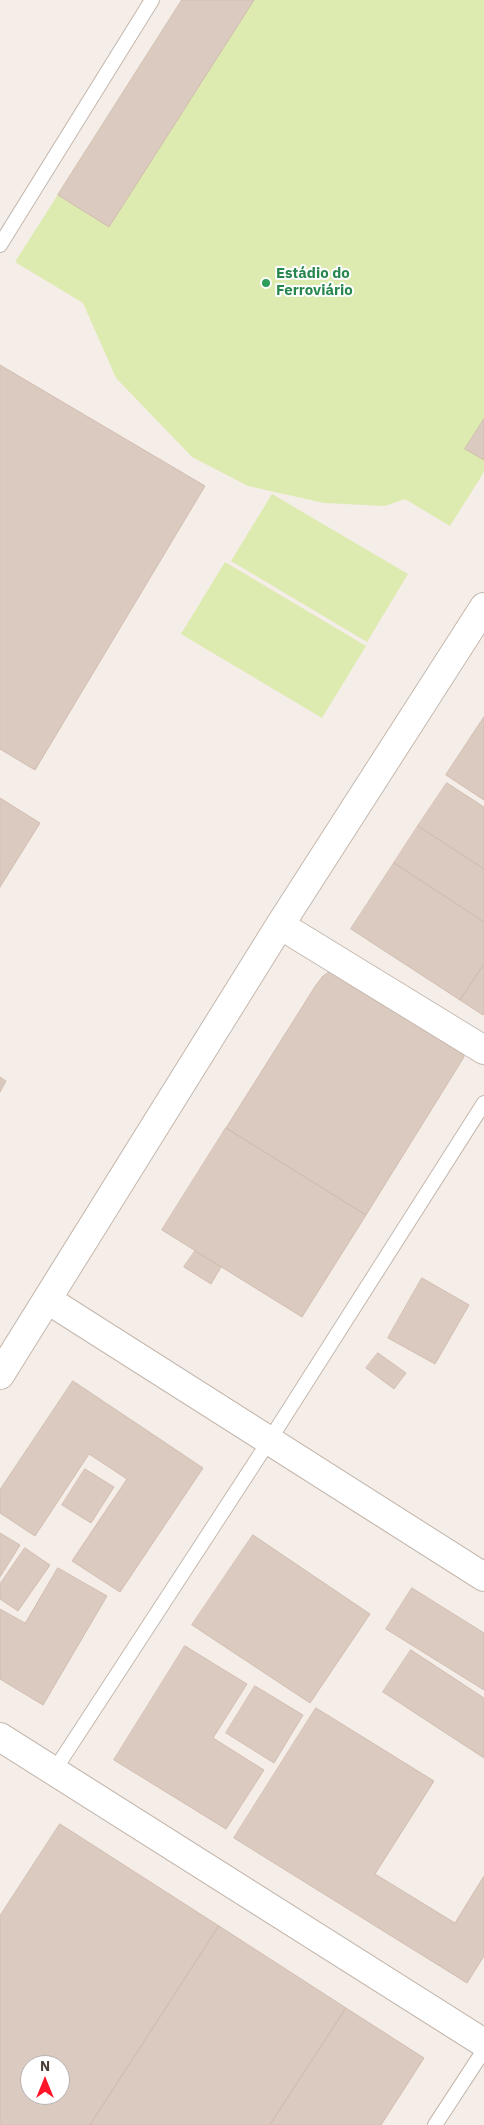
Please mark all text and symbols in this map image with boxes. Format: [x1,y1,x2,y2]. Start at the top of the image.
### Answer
place label: Estádio do Ferroviário [276,265,353,300]
marker: Estádio do Ferroviário [260,277,272,289]
north arrow [20,2055,70,2105]
text: N [40,2057,50,2075]

